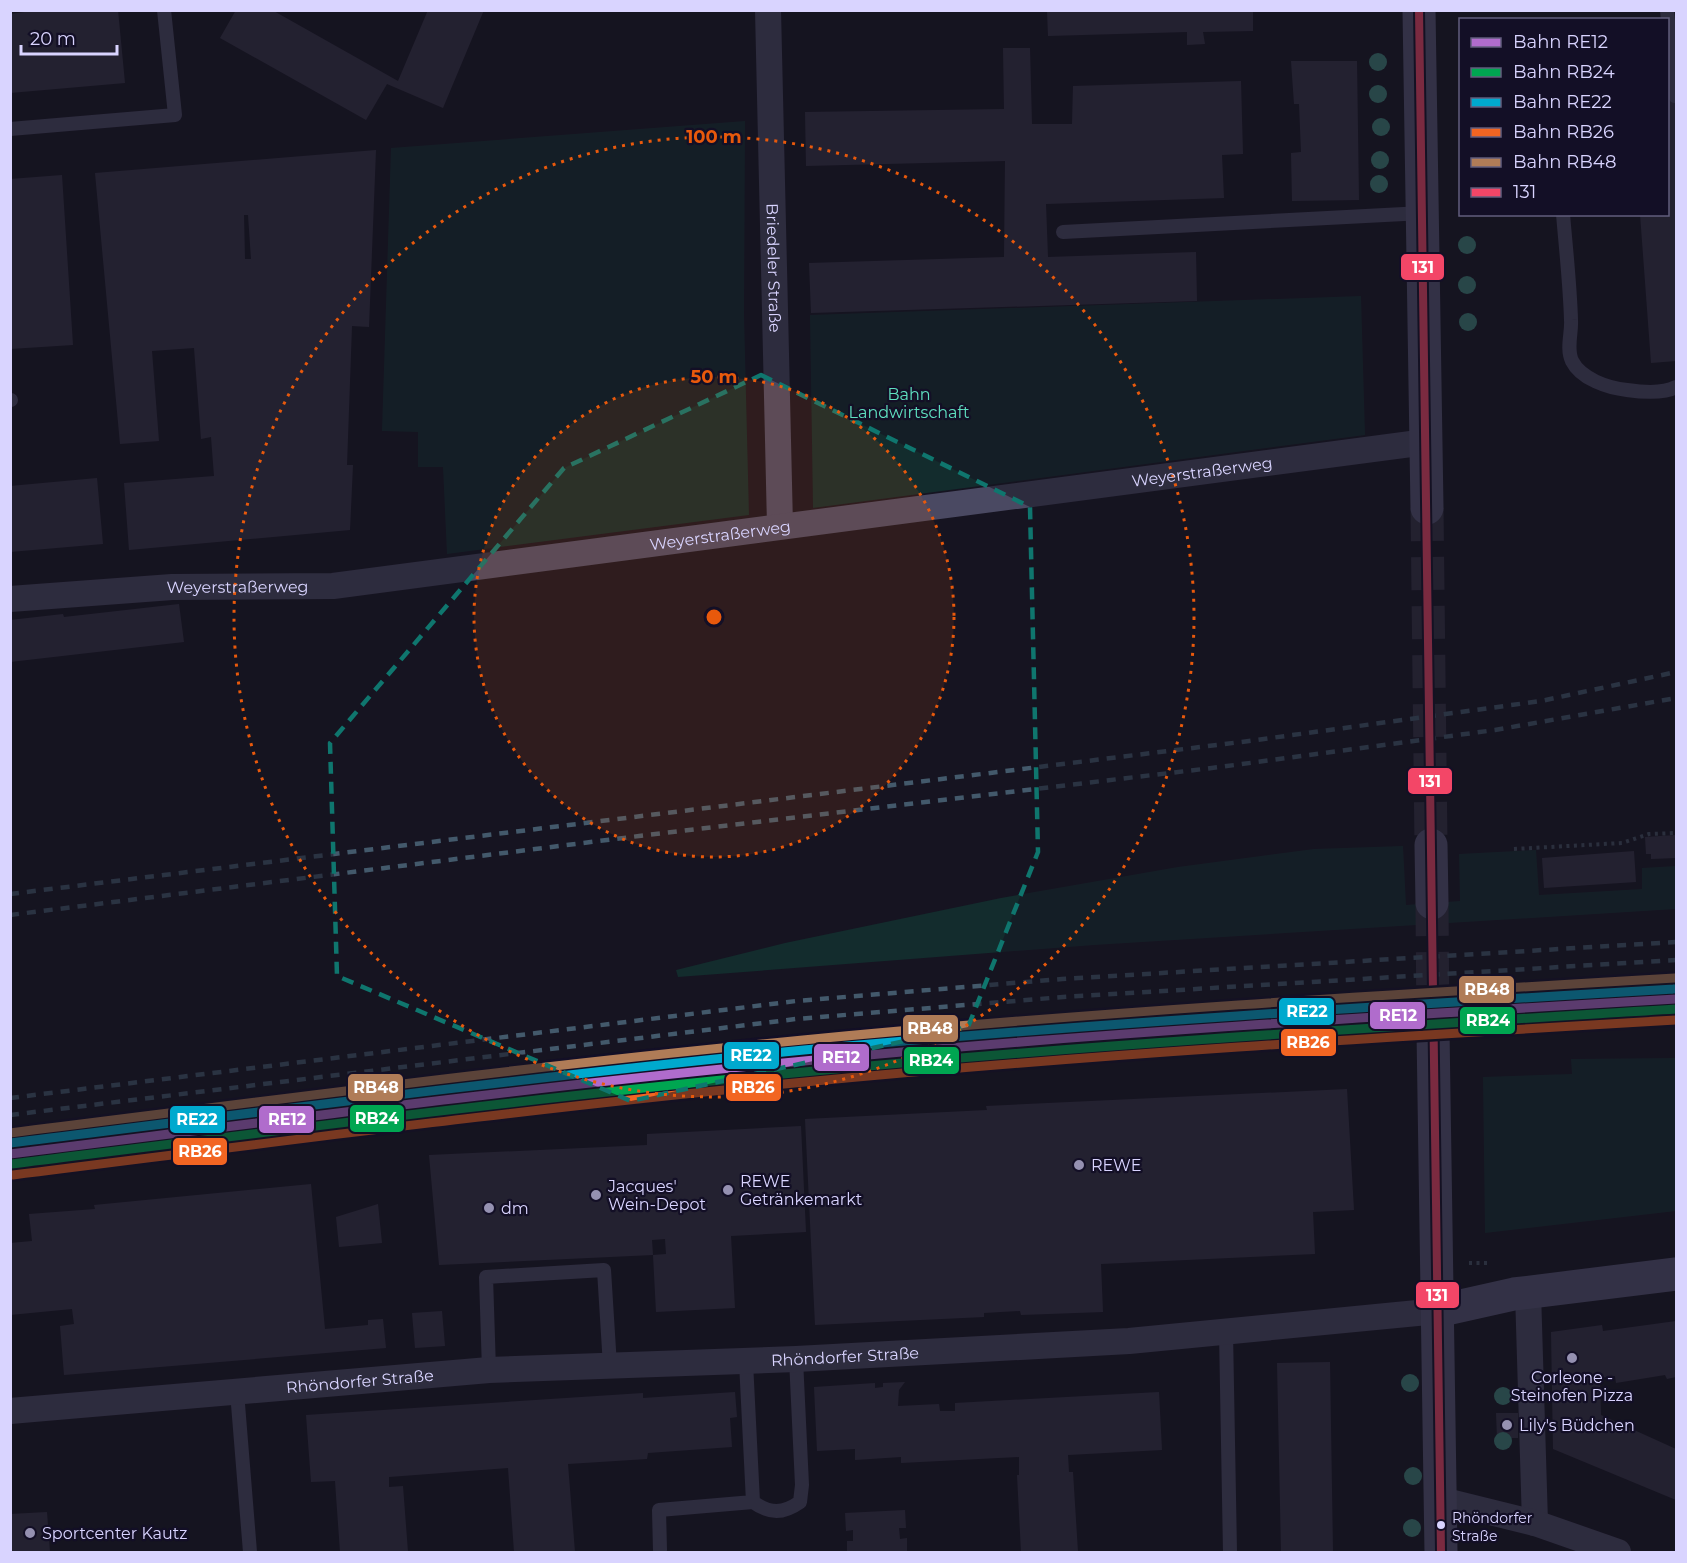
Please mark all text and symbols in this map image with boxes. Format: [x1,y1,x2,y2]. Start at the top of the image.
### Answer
scale bar [21,18,117,56]
legend [1459,18,1669,216]
text: 20 m [30,28,76,50]
text: Bahn RE12 [1513,31,1608,53]
text: Bahn RB24 [1513,61,1615,83]
text: Bahn RE22 [1513,91,1612,113]
text: Bahn RB26 [1513,121,1614,143]
text: 100 m [686,126,742,148]
text: Bahn RB48 [1513,151,1616,173]
text: 131 [1513,181,1536,203]
street label: Briedeler Straße [762,203,785,333]
line badge: 131 [1400,253,1445,281]
text: 131 [1412,258,1434,277]
text: 50 m [691,366,737,388]
park label: Bahn Landwirtschaft [849,385,970,422]
street label: Weyerstraßerweg [1130,453,1274,491]
street label: Weyerstraßerweg [649,517,792,554]
street label: Weyerstraßerweg [167,577,309,597]
centre of rings [704,607,724,627]
line badge: 131 [1407,767,1453,795]
text: 131 [1419,772,1441,791]
line badge: RB48 [1458,975,1515,1004]
text: RB48 [1464,980,1510,999]
line badge: RE22 [1278,997,1335,1026]
line badge: RE12 [1369,1001,1426,1030]
text: RE22 [1286,1002,1328,1021]
text: RE12 [1379,1006,1417,1025]
line badge: RB24 [1459,1006,1516,1035]
text: RB24 [1466,1011,1510,1030]
line badge: RB48 [902,1014,959,1043]
text: RB48 [907,1019,953,1038]
line badge: RB26 [1280,1028,1337,1057]
text: RB26 [1286,1033,1330,1052]
line badge: RE22 [723,1041,780,1070]
line badge: RE12 [813,1043,870,1072]
text: RE22 [730,1046,772,1065]
line badge: RB24 [903,1046,960,1075]
text: RE12 [822,1048,860,1067]
text: RB24 [909,1051,953,1070]
line badge: RB48 [347,1073,404,1102]
line badge: RB26 [725,1073,782,1102]
text: RB48 [353,1078,399,1097]
text: RB26 [731,1078,775,1097]
line badge: RB24 [349,1104,405,1133]
line badge: RE22 [169,1105,226,1134]
line badge: RE12 [258,1105,315,1134]
text: RB24 [355,1109,399,1128]
text: RE22 [176,1110,218,1129]
text: RE12 [268,1110,306,1129]
line badge: RB26 [172,1137,228,1166]
text: RB26 [178,1142,222,1161]
place label: REWE [1091,1156,1141,1175]
marker: REWE [1072,1158,1086,1172]
place label: REWE Getränkemarkt [740,1172,863,1209]
place label: Jacques' Wein-Depot [607,1177,707,1214]
marker: REWE Getränkemarkt [721,1183,735,1197]
marker: Jacques' Wein-Depot [589,1188,603,1202]
place label: dm [501,1199,529,1218]
marker: dm [482,1201,496,1215]
line badge: 131 [1415,1281,1460,1309]
text: 131 [1426,1286,1448,1305]
street label: Rhöndorfer Straße [771,1343,919,1370]
marker: Corleone - Steinofen Pizza [1565,1351,1579,1365]
street label: Rhöndorfer Straße [285,1366,434,1397]
place label: Corleone - Steinofen Pizza [1511,1368,1633,1405]
place label: Lily's Büdchen [1519,1416,1635,1435]
marker: Lily's Büdchen [1500,1418,1514,1432]
place label: Rhöndorfer Straße [1452,1509,1533,1545]
marker: Rhöndorfer Straße [1435,1519,1447,1531]
place label: Sportcenter Kautz [42,1524,187,1543]
marker: Sportcenter Kautz [23,1526,37,1540]

